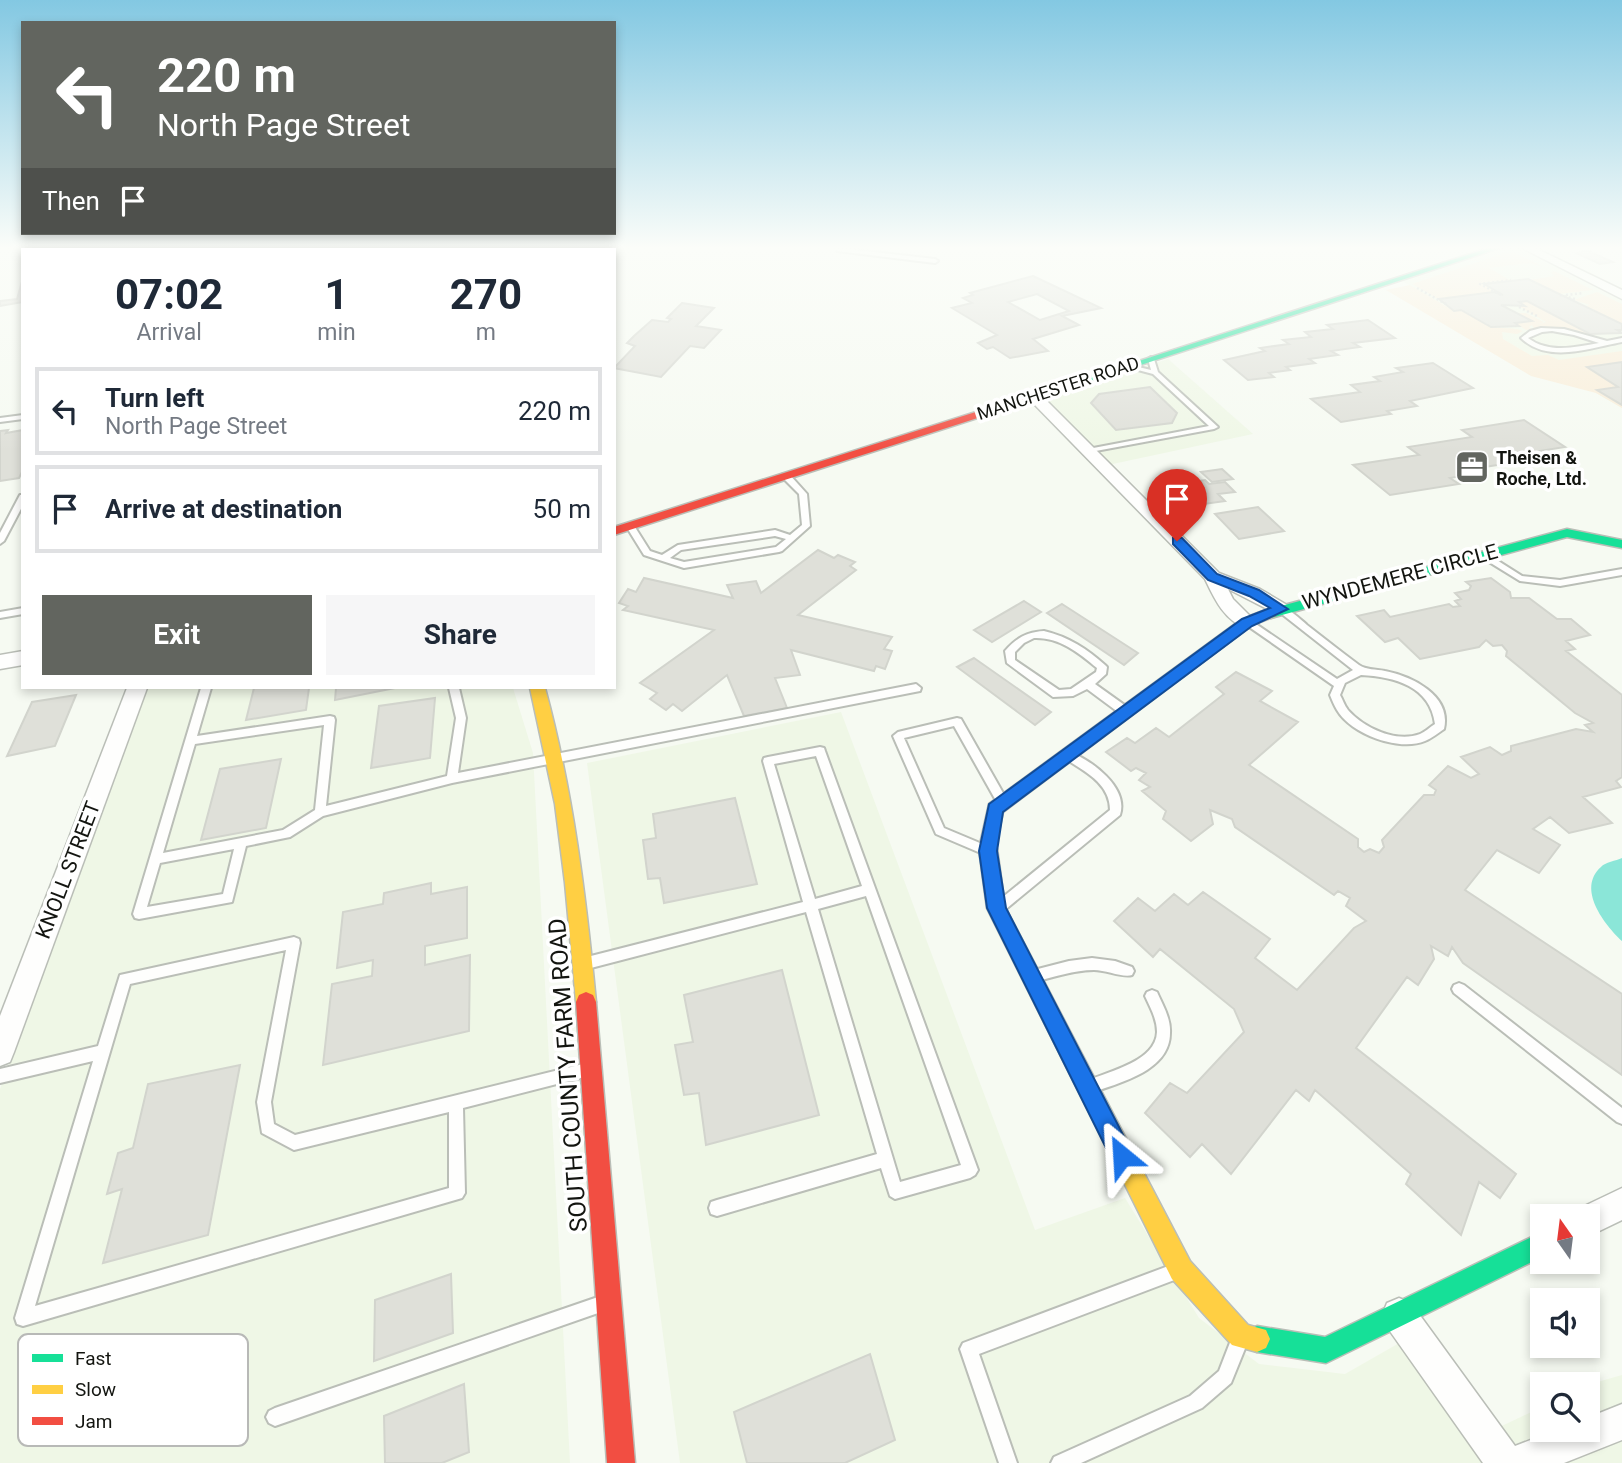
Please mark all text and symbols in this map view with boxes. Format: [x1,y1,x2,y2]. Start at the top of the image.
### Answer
text: 220 m [157,47,296,104]
icon: left [42,49,133,140]
text: North Page Street [157,106,410,144]
icon: arrive [114,182,152,220]
text: Then [42,186,100,216]
text: 07:02 [115,270,223,319]
text: 1 [324,270,349,319]
text: 270 [450,270,522,319]
text: Arrival [136,319,202,346]
text: min [317,319,356,346]
text: m [476,319,496,346]
street label: MANCHESTER ROAD [974,352,1142,424]
text: Turn left [105,383,204,413]
icon: left [46,392,84,430]
text: 220 m [518,396,591,426]
text: North Page Street [105,413,287,440]
place label: Theisen & Roche, Ltd. [1496,447,1587,489]
office icon: Theisen & Roche, Ltd. [1453,448,1491,486]
pin [1147,469,1207,541]
icon: arrive [1158,480,1196,518]
icon: arrive [46,490,84,528]
text: Arrive at destination [105,494,342,524]
text: 50 m [533,494,591,524]
street label: WYNDEMERE CIRCLE [1300,539,1500,615]
button: Exit [42,595,312,675]
button: Share [326,595,595,675]
street label: KNOLL STREET [31,798,105,942]
street label: SOUTH COUNTY FARM ROAD [543,917,593,1233]
position arrow [1085,1119,1159,1193]
north arrow [1530,1204,1600,1274]
map controls [1530,1204,1600,1442]
button: sound [1530,1288,1600,1358]
legend [18,1334,248,1446]
text: Fast [75,1347,112,1370]
button: search [1530,1372,1600,1442]
text: Slow [75,1378,116,1401]
text: Jam [75,1410,112,1433]

